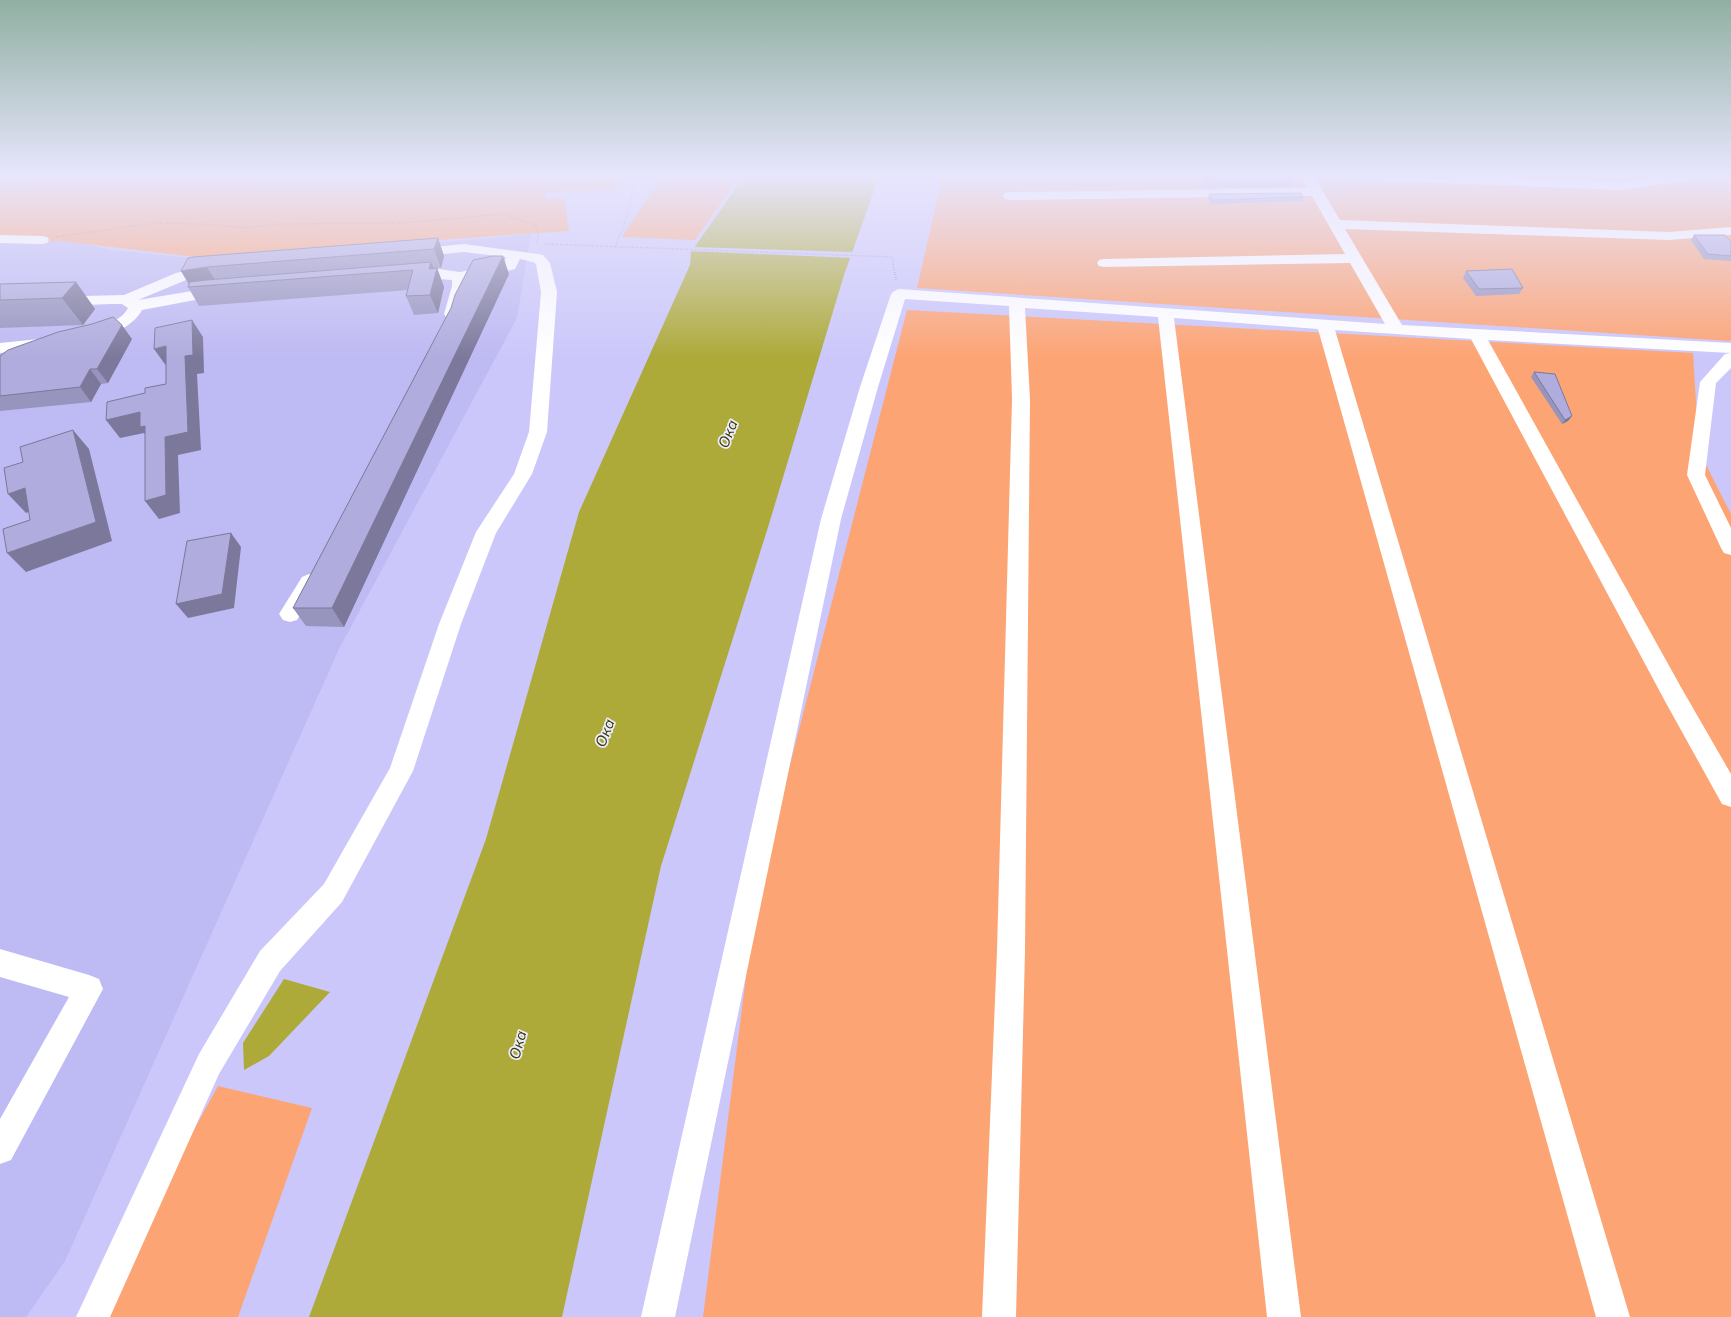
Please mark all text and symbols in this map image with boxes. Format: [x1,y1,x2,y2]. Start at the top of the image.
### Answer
water label: Ока [713,417,742,451]
water label: Ока [591,716,619,750]
water label: Ока [505,1028,530,1061]

